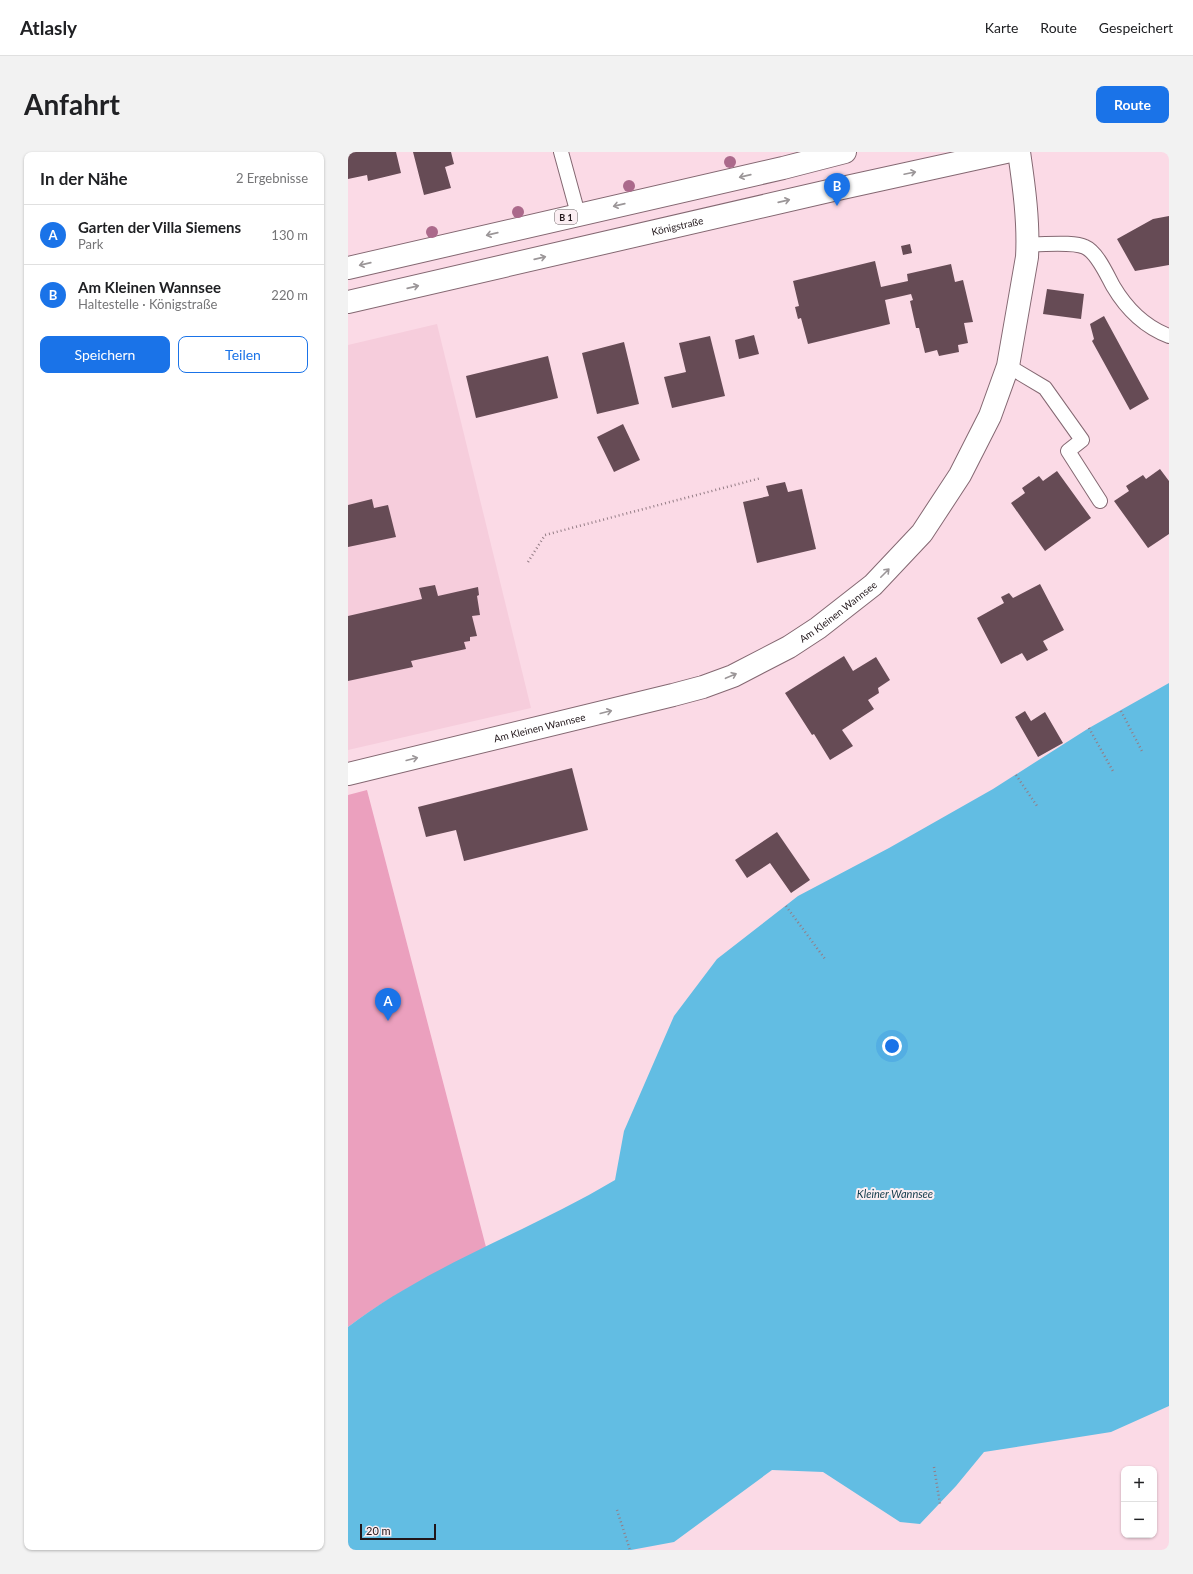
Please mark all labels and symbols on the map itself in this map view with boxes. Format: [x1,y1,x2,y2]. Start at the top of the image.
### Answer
one-way arrow [904,168,917,176]
one-way arrow [739,173,752,181]
pin: B [824,173,850,206]
one-way arrow [777,197,790,205]
one-way arrow [613,202,626,210]
road number: B 1 [555,210,577,224]
street label: Königstraße [650,214,704,238]
one-way arrow [486,231,499,239]
one-way arrow [533,253,546,261]
one-way arrow [359,260,372,268]
one-way arrow [406,283,419,290]
one-way arrow [880,568,890,578]
street label: Am Kleinen Wannsee [797,579,879,645]
one-way arrow [725,672,737,679]
one-way arrow [600,707,613,715]
street label: Am Kleinen Wannsee [492,711,587,744]
one-way arrow [405,755,418,762]
pin: A [375,988,401,1021]
your location [882,1036,902,1056]
water label: Kleiner Wannsee [857,1187,933,1200]
scale bar [360,1522,436,1541]

